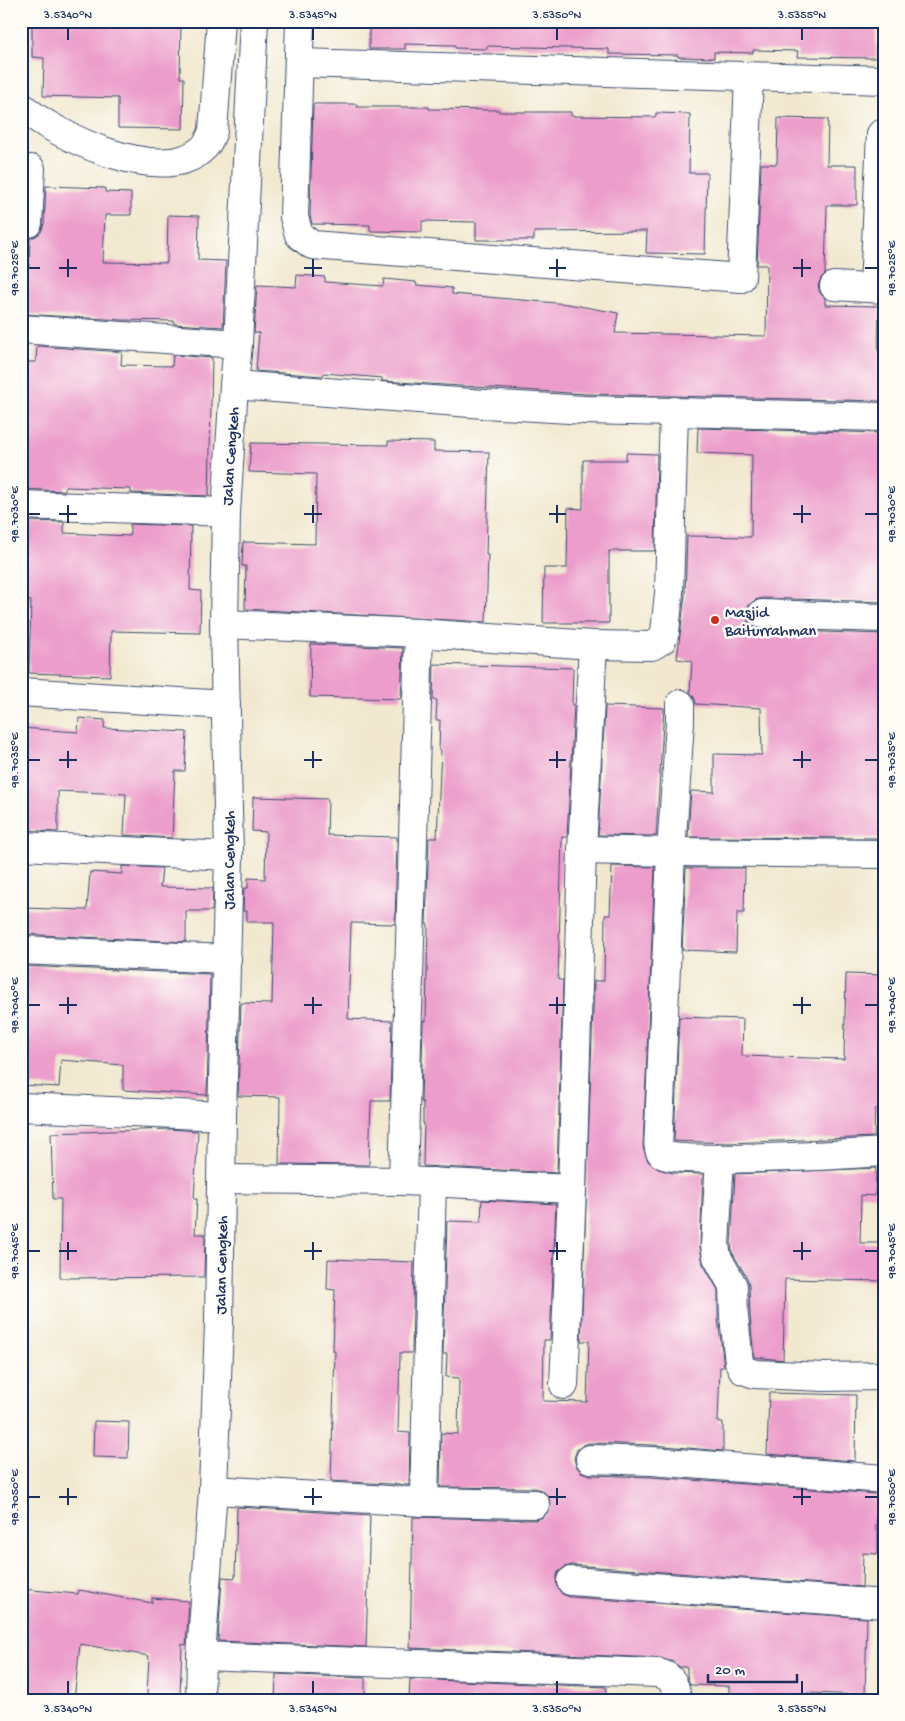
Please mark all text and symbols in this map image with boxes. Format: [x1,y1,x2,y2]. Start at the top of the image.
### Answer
text: 3.5340°N [43,9,92,23]
text: 3.5345°N [288,9,337,23]
text: 3.5350°N [532,9,582,23]
text: 3.5355°N [777,9,826,23]
text: 98.7025°E [9,240,23,296]
text: 98.7025°E [886,240,900,296]
street label: Jalan Cengkeh [220,406,245,506]
text: 98.7030°E [9,486,23,543]
text: 98.7030°E [886,486,900,543]
place label: Masjid Baiturrahman [724,605,817,642]
marker: Masjid Baiturrahman [709,614,721,626]
text: 98.7035°E [9,732,23,788]
text: 98.7035°E [886,732,900,788]
street label: Jalan Cengkeh [222,810,241,909]
text: 98.7040°E [9,977,23,1033]
text: 98.7040°E [886,977,900,1033]
street label: Jalan Cengkeh [213,1215,234,1315]
text: 98.7045°E [9,1223,23,1279]
text: 98.7045°E [886,1223,900,1279]
text: 98.7050°E [9,1469,23,1526]
text: 98.7050°E [886,1469,900,1526]
scale bar [708,1651,796,1683]
text: 20 m [715,1662,745,1680]
text: 3.5340°N [43,1703,92,1717]
text: 3.5345°N [288,1703,337,1717]
text: 3.5350°N [532,1703,582,1717]
text: 3.5355°N [777,1703,826,1717]

